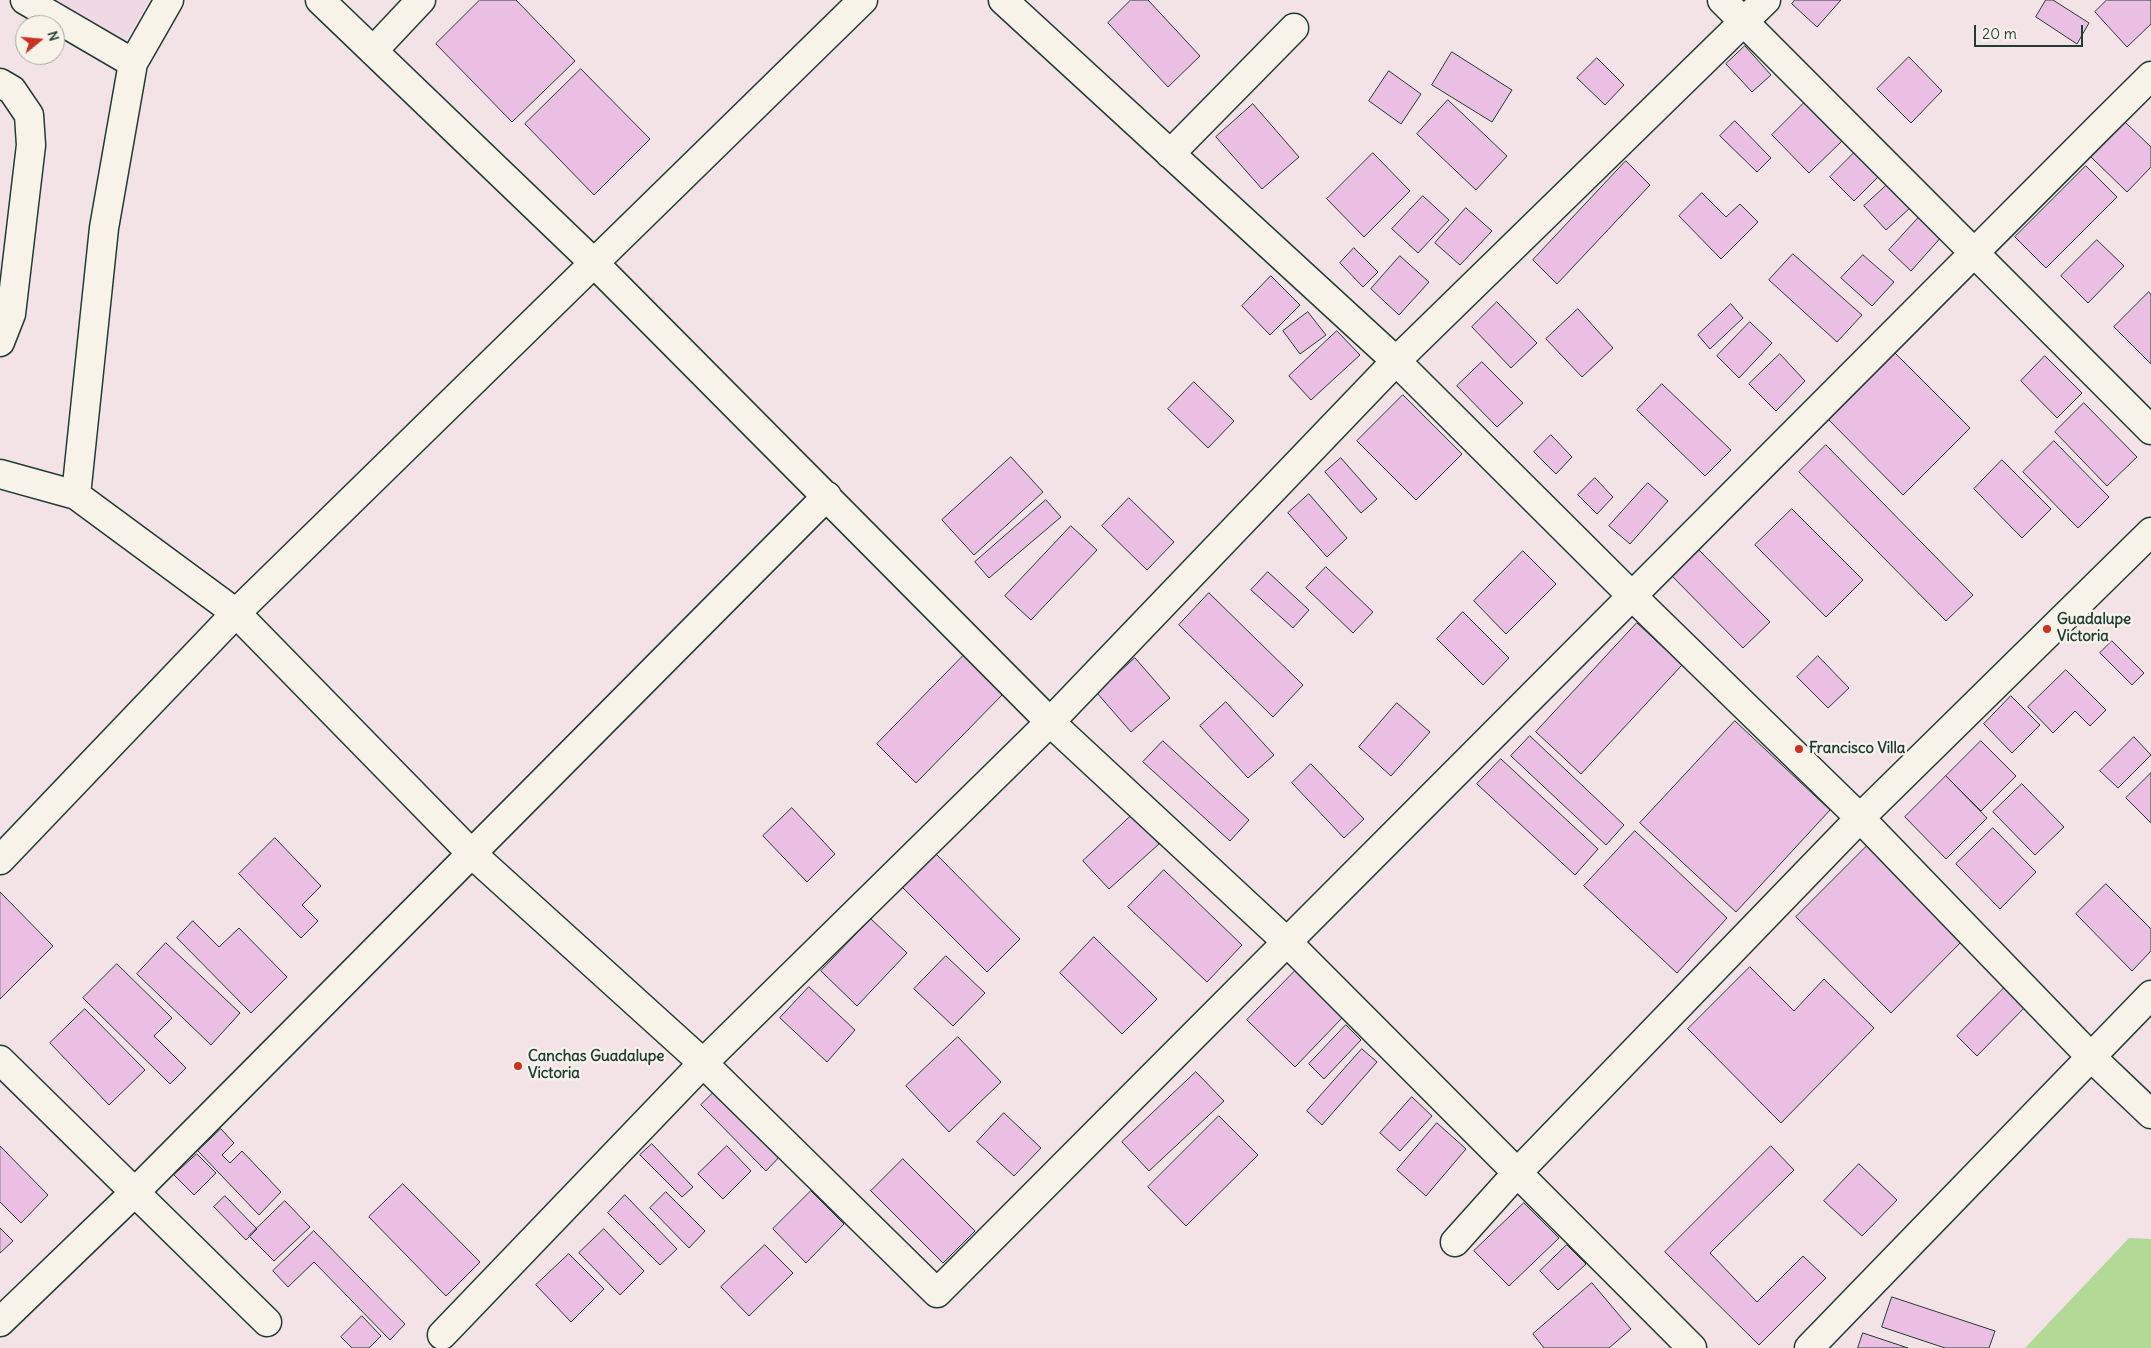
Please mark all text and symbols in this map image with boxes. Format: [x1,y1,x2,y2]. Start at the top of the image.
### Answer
north arrow [15,15,65,65]
scale bar [1976,15,2085,47]
text: 20 m [1982,24,2017,43]
text: N [43,29,63,43]
place label: Guadalupe Victoria [2057,611,2131,646]
marker: Guadalupe Victoria [2041,623,2053,635]
place label: Francisco Villa [1809,740,1905,758]
marker: Francisco Villa [1793,743,1805,755]
place label: Canchas Guadalupe Victoria [528,1048,664,1083]
marker: Canchas Guadalupe Victoria [512,1060,524,1072]

